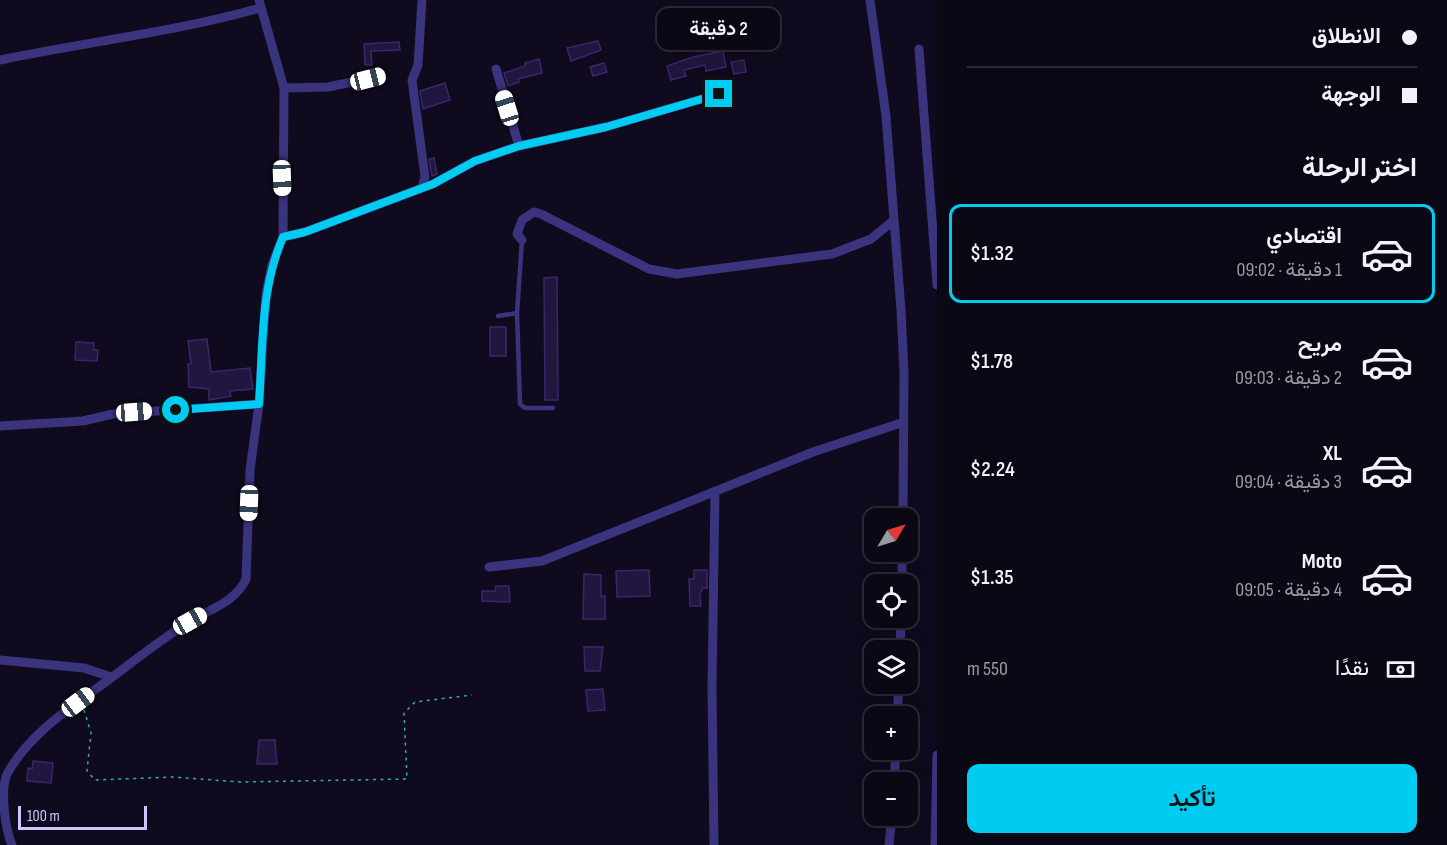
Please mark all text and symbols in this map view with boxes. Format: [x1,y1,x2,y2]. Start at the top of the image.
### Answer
callout: 2 دقيقة [658,7,780,49]
text: 2 دقيقة [689,17,748,41]
text: الانطلاق [1312,23,1381,50]
car [348,66,388,92]
route end [705,80,732,107]
text: الوجهة [1321,81,1381,108]
car [493,88,521,128]
text: اختر الرحلة [1302,152,1417,184]
car [272,160,292,196]
text: اقتصادي [1266,223,1342,250]
icon: car [1360,227,1414,281]
text: $1.32 [970,240,1014,267]
text: 1 دقيقة · 09:02 [1236,258,1342,282]
text: مريح [1298,331,1342,358]
icon: car [1360,335,1414,389]
text: $1.78 [970,348,1013,375]
text: 2 دقيقة · 09:03 [1235,366,1342,390]
route start [162,396,189,423]
car [115,402,153,422]
text: XL [1323,440,1342,467]
icon: car [1360,443,1414,497]
text: $2.24 [970,456,1015,483]
text: 3 دقيقة · 09:04 [1235,470,1342,494]
car [239,485,259,521]
north arrow [864,508,918,562]
map controls [864,508,918,826]
text: Moto [1302,548,1342,575]
icon: car [1360,551,1414,605]
text: $1.35 [970,564,1014,591]
button: locate [864,574,918,628]
text: 4 دقيقة · 09:05 [1235,578,1342,602]
car [170,604,210,638]
button: layers [864,640,918,694]
icon: cash [1384,653,1417,686]
text: نقدًا [1335,655,1369,682]
text: 550 m [967,657,1008,681]
car [58,684,98,720]
button: + [864,706,918,760]
button: تأكيد [967,764,1417,833]
button: − [864,772,918,826]
scale bar [18,803,147,830]
text: 100 m [27,807,60,826]

